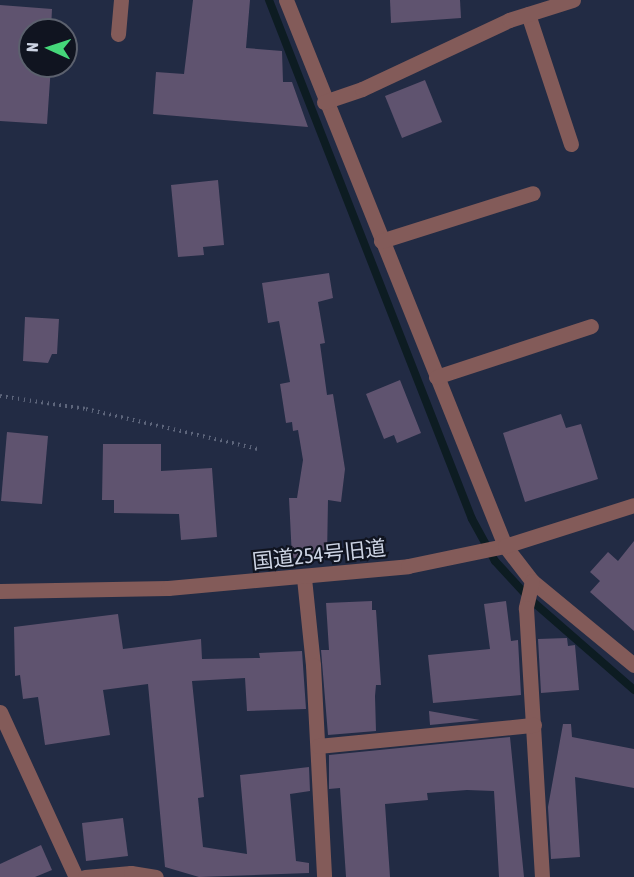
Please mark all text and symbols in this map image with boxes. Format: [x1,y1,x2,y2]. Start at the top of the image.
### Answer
north arrow [18,18,78,78]
text: N [23,42,41,52]
street label: 国道254号旧道 [251,534,387,574]

